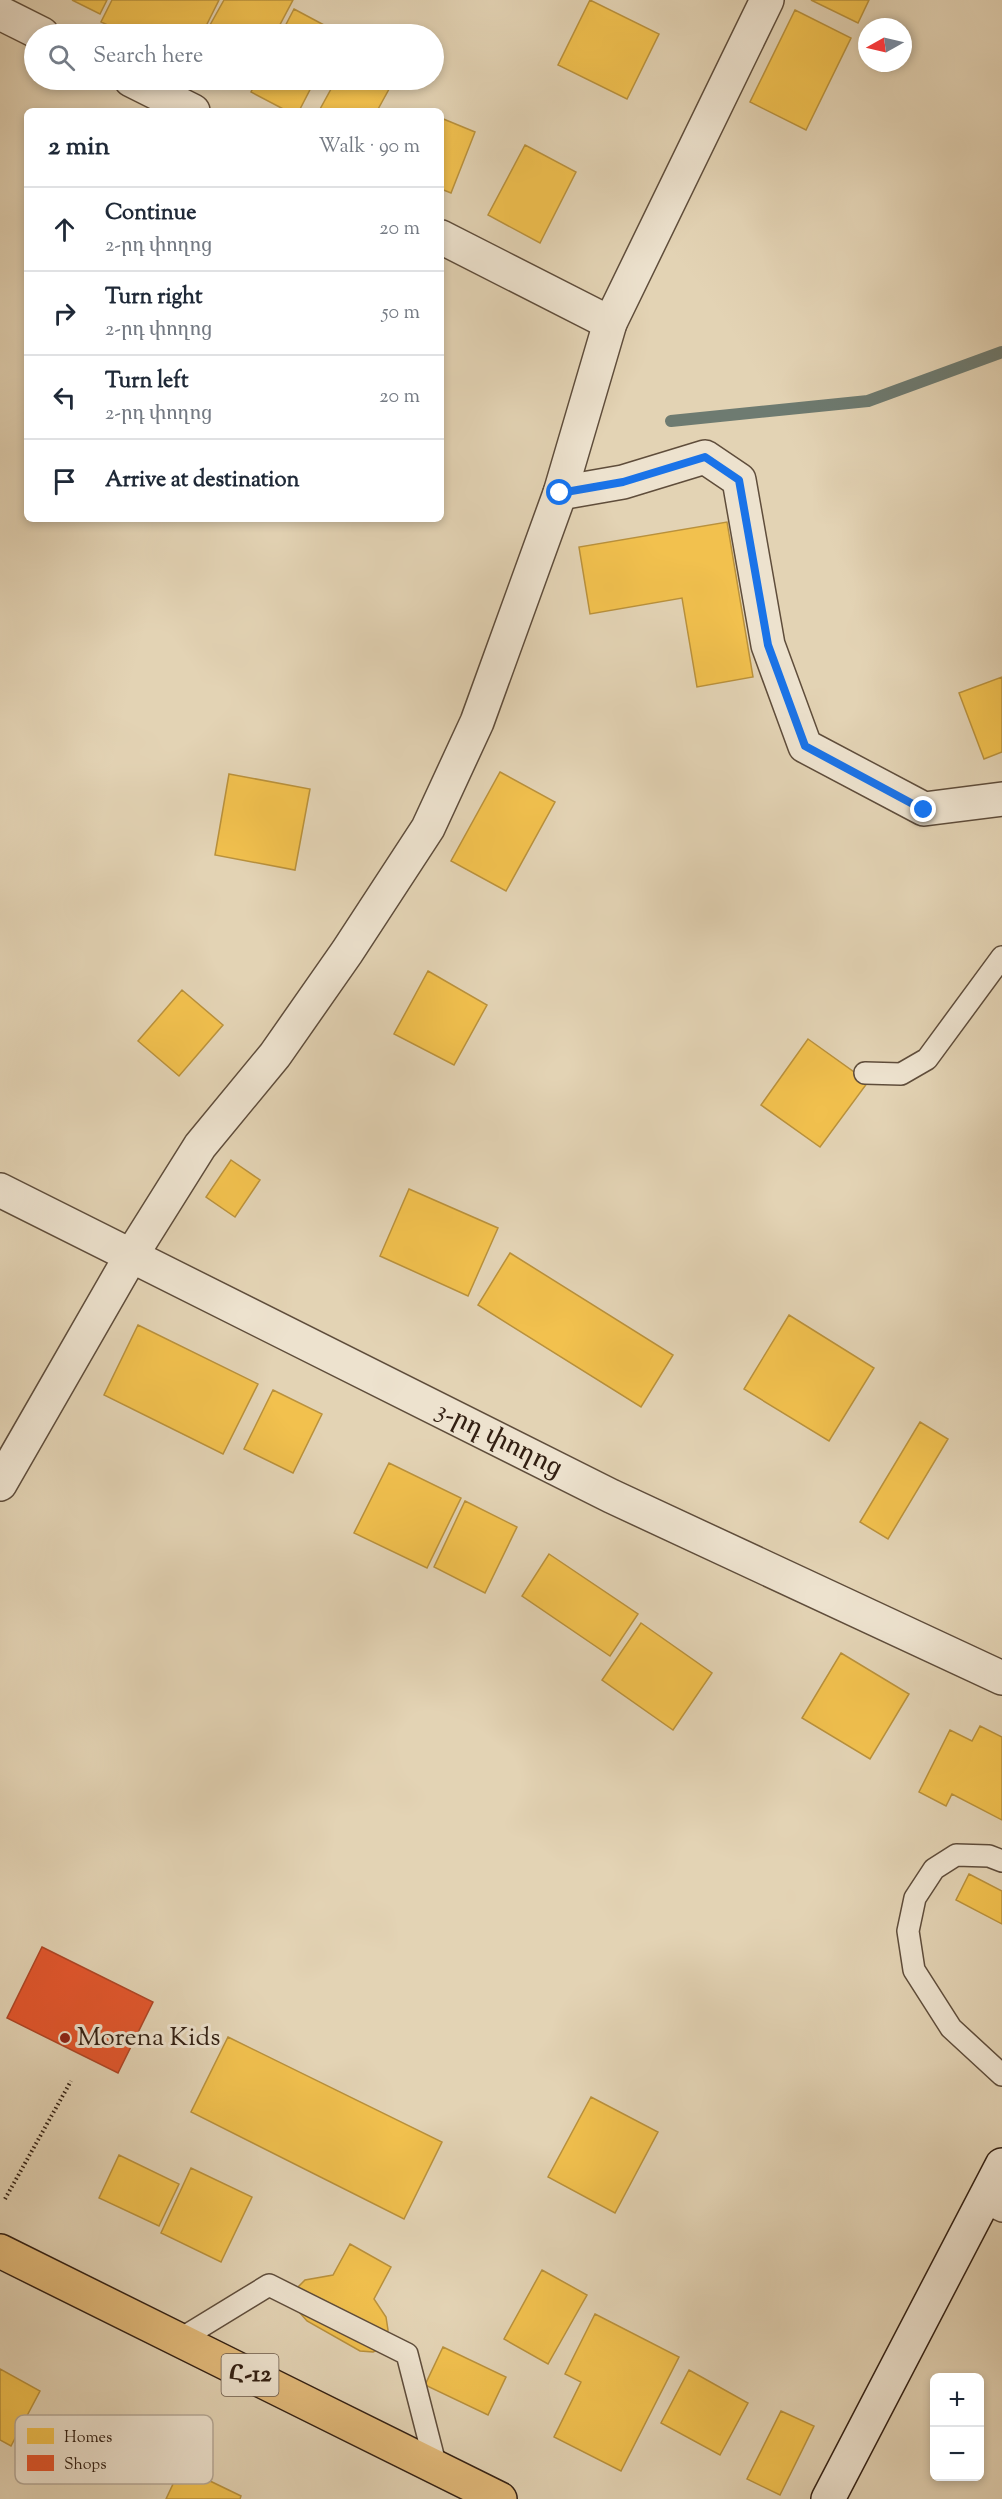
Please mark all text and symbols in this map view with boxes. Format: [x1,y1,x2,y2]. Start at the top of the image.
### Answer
north arrow [858,18,912,72]
search box [24,24,444,90]
icon: search [45,41,78,74]
text: Search here [93,41,203,73]
text: 2 min [48,129,110,166]
text: Walk · 90 m [318,133,420,162]
text: Continue [105,198,196,230]
icon: ahead [48,213,81,246]
text: 20 m [379,215,420,244]
text: 2-րդ փողոց [105,232,212,261]
text: Turn right [105,282,202,314]
icon: right [48,297,81,330]
text: 50 m [382,299,420,328]
text: 2-րդ փողոց [105,316,212,345]
text: Turn left [105,366,188,398]
icon: left [48,381,81,414]
text: 20 m [379,383,420,412]
text: 2-րդ փողոց [105,400,212,429]
icon: arrive [48,465,81,498]
text: Arrive at destination [105,465,300,497]
route start [546,479,572,505]
route end [910,796,936,822]
street label: 3-րդ փողոց [429,1392,569,1487]
place label: Morena Kids [77,2020,220,2057]
marker: Morena Kids [58,2031,72,2045]
road number: Հ-12 [222,2354,278,2396]
map controls [930,2373,984,2481]
button: + [930,2373,984,2427]
legend [15,2415,213,2484]
text: Homes [64,2427,112,2450]
button: − [930,2427,984,2481]
text: Shops [64,2454,107,2477]

